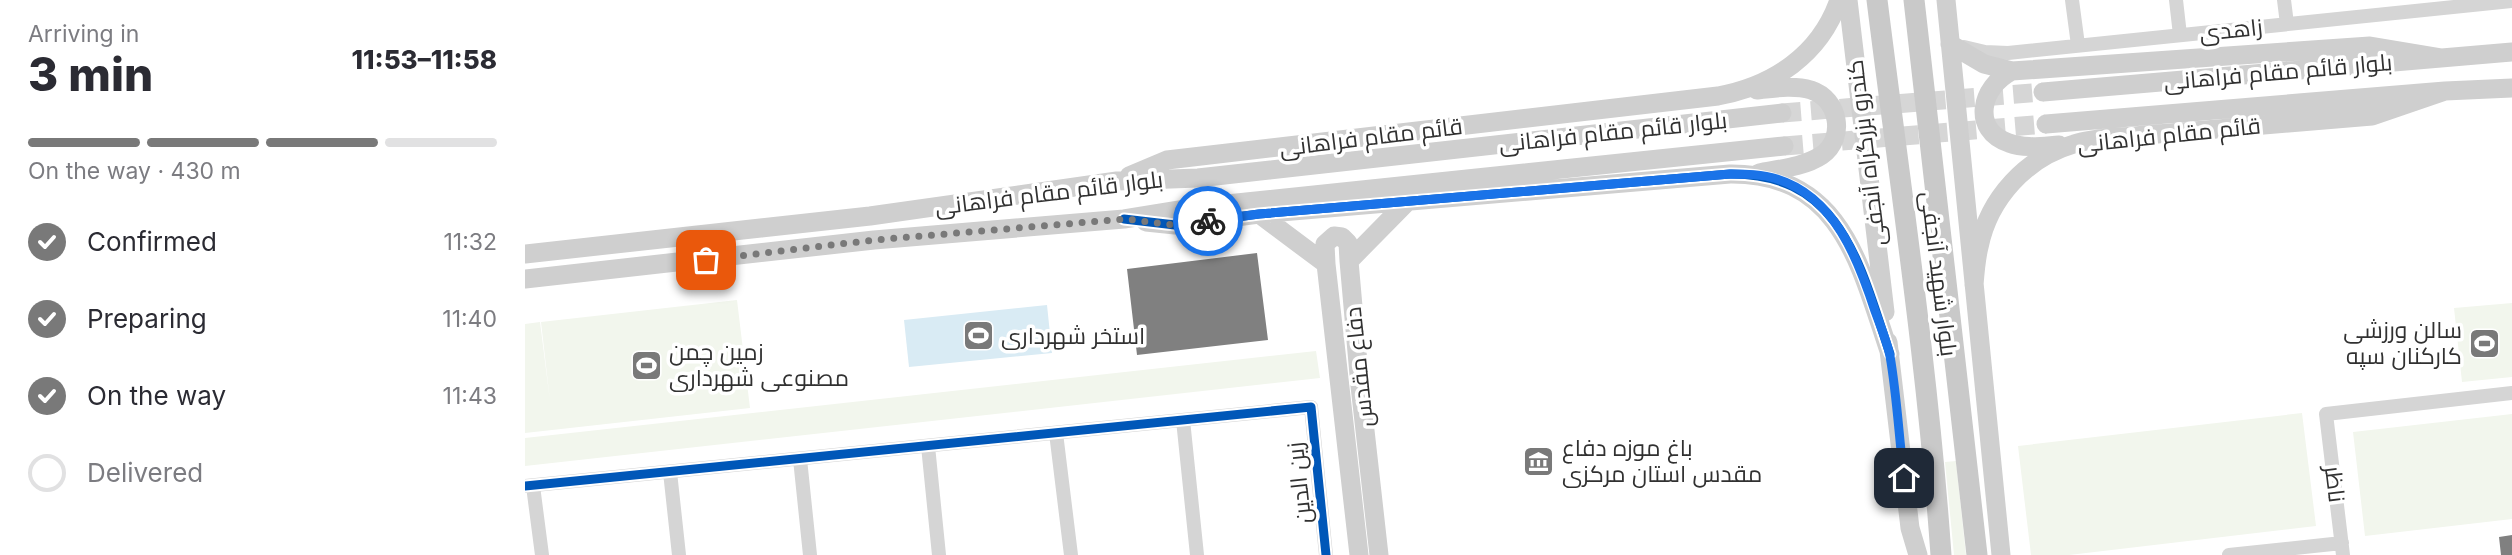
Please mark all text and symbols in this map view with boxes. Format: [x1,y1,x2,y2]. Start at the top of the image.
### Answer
street label: زاهدی [2198,13,2264,47]
text: Arriving in [28,20,139,48]
text: 11:53–11:58 [352,44,497,75]
text: 3 min [28,46,153,102]
street label: بلوار قائم مقام فراهانی [2162,48,2394,98]
street label: کندرو بزرگراه آنجفی [1841,58,1891,248]
street label: بلوار قائم مقام فراهانی [1497,106,1729,160]
street label: قائم مقام فراهانی [2076,111,2262,161]
street label: قائم مقام فراهانی [1278,112,1464,164]
text: On the way · 430 m [28,157,241,185]
street label: بلوار قائم مقام فراهانی [933,165,1165,223]
courier [1173,186,1243,256]
street label: بلوار شهید آنجفی [1915,190,1963,358]
icon: bike [1189,202,1227,240]
icon: check [28,223,66,261]
text: Confirmed [87,226,217,257]
text: 11:32 [443,228,497,256]
pin [676,230,736,290]
icon: bag [687,241,725,279]
icon: check [28,300,66,338]
text: Preparing [87,303,207,334]
text: 11:40 [442,305,497,333]
street label: دفاع مقدس [1339,305,1381,428]
place label: سالن ورزشی کارکنان سپه [2343,316,2462,370]
sports icon: استخر شهرداری [961,319,995,353]
place label: استخر شهرداری [1001,322,1145,350]
sports icon: سالن ورزشی کارکنان سپه [2468,326,2502,360]
place label: زمین چمن مصنوعی شهرداری [669,338,849,392]
sports icon: زمین چمن مصنوعی شهرداری [629,348,663,382]
icon: check [28,377,66,415]
text: On the way [87,380,226,411]
text: 11:43 [443,382,497,410]
place label: باغ موزه دفاع مقدس استان مرکزی [1562,434,1762,488]
street label: زین الدین [1281,441,1317,525]
museum icon: باغ موزه دفاع مقدس استان مرکزی [1522,444,1556,478]
pin [1874,448,1934,508]
text: Delivered [87,457,203,488]
icon: home [1885,459,1923,497]
street label: ناظر [2319,462,2351,504]

